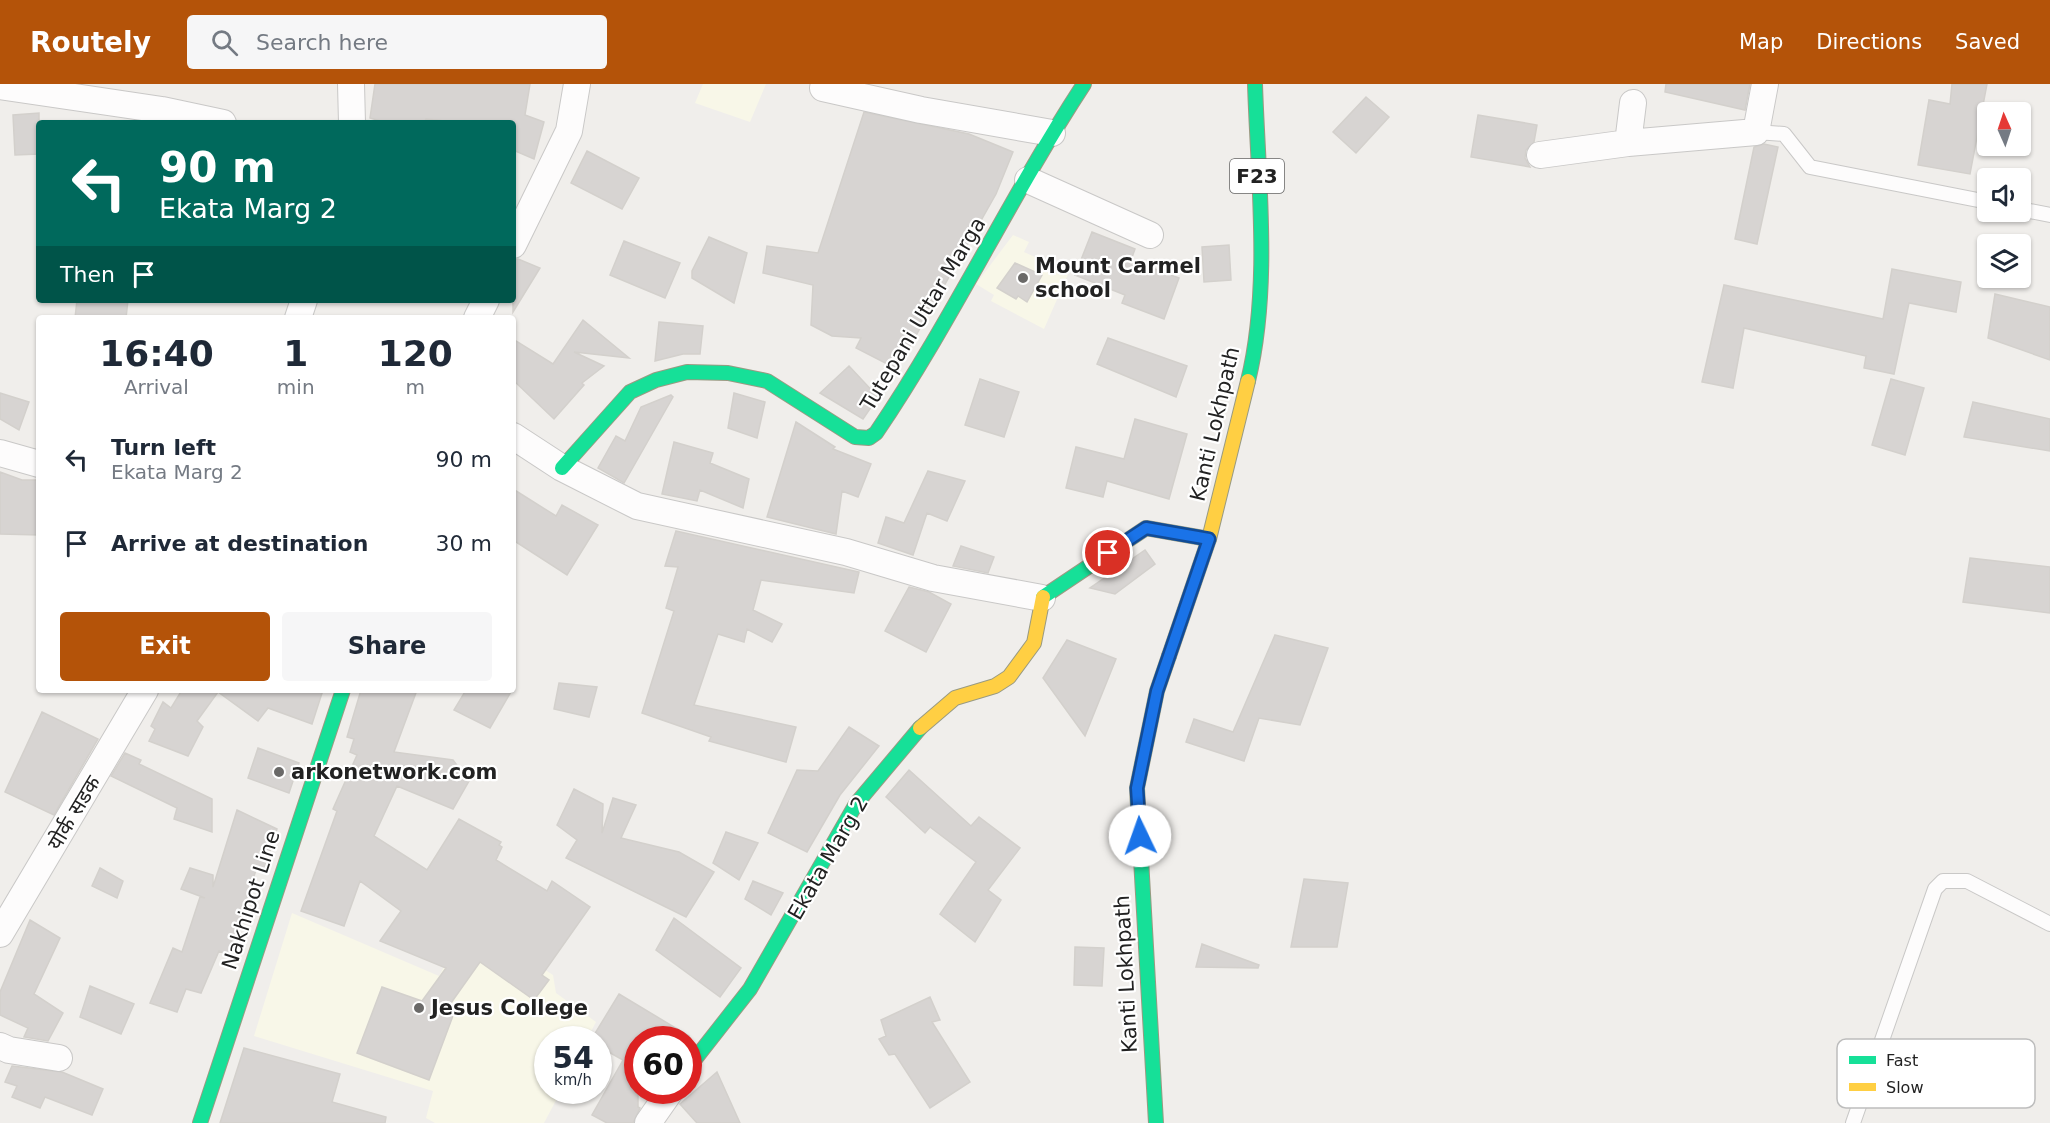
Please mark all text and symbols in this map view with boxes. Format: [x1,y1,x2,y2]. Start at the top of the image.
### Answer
search box [187,15,607,69]
text: Routely [30,26,151,59]
icon: search [208,26,241,59]
text: Search here [256,30,388,55]
text: Map [1739,30,1783,54]
text: Directions [1816,30,1922,54]
text: Saved [1955,30,2020,54]
north arrow [1977,102,2031,156]
map controls [1977,102,2031,288]
text: 90 m [159,143,276,192]
icon: left [60,144,138,222]
road number: F23 [1230,159,1284,193]
button: sound [1977,168,2031,222]
text: Ekata Marg 2 [159,193,337,224]
street label: Tutepani Uttar Marga [855,213,990,416]
button: layers [1977,234,2031,288]
place label: Mount Carmel school [1035,254,1201,302]
icon: arrive [127,258,160,291]
text: Then [60,262,115,287]
marker: Mount Carmel school [1016,271,1030,285]
text: 16:40 [99,333,214,374]
text: 1 [283,333,308,374]
text: 120 [378,333,453,374]
street label: Kanti Lokhpath [1186,344,1244,504]
text: Arrival [124,375,189,399]
text: min [277,375,315,399]
text: m [406,375,425,399]
text: Turn left [111,435,216,460]
icon: left [60,443,93,476]
text: 90 m [436,447,492,472]
text: Ekata Marg 2 [111,460,243,484]
icon: arrive [60,527,93,560]
pin [1082,527,1133,578]
text: Arrive at destination [111,531,368,556]
text: 30 m [436,531,492,556]
icon: arrive [1091,536,1124,569]
button: Exit [60,612,270,681]
button: Share [282,612,492,681]
place label: arkonetwork.com [291,760,497,784]
marker: arkonetwork.com [272,765,286,779]
street label: योर्क सडक [43,771,106,854]
street label: Ekata Marg 2 [783,792,873,924]
position arrow [1108,804,1172,868]
street label: Nakhipot Line [217,827,285,973]
street label: Kanti Lokhpath [1110,895,1142,1053]
place label: Jesus College [429,996,588,1020]
marker: Jesus College [412,1001,426,1015]
speed limit sign: 60 [624,1026,702,1104]
legend [1837,1039,2035,1108]
text: 54 [552,1040,594,1075]
text: Fast [1886,1051,1918,1070]
text: km/h [554,1071,592,1089]
text: Slow [1886,1078,1923,1097]

